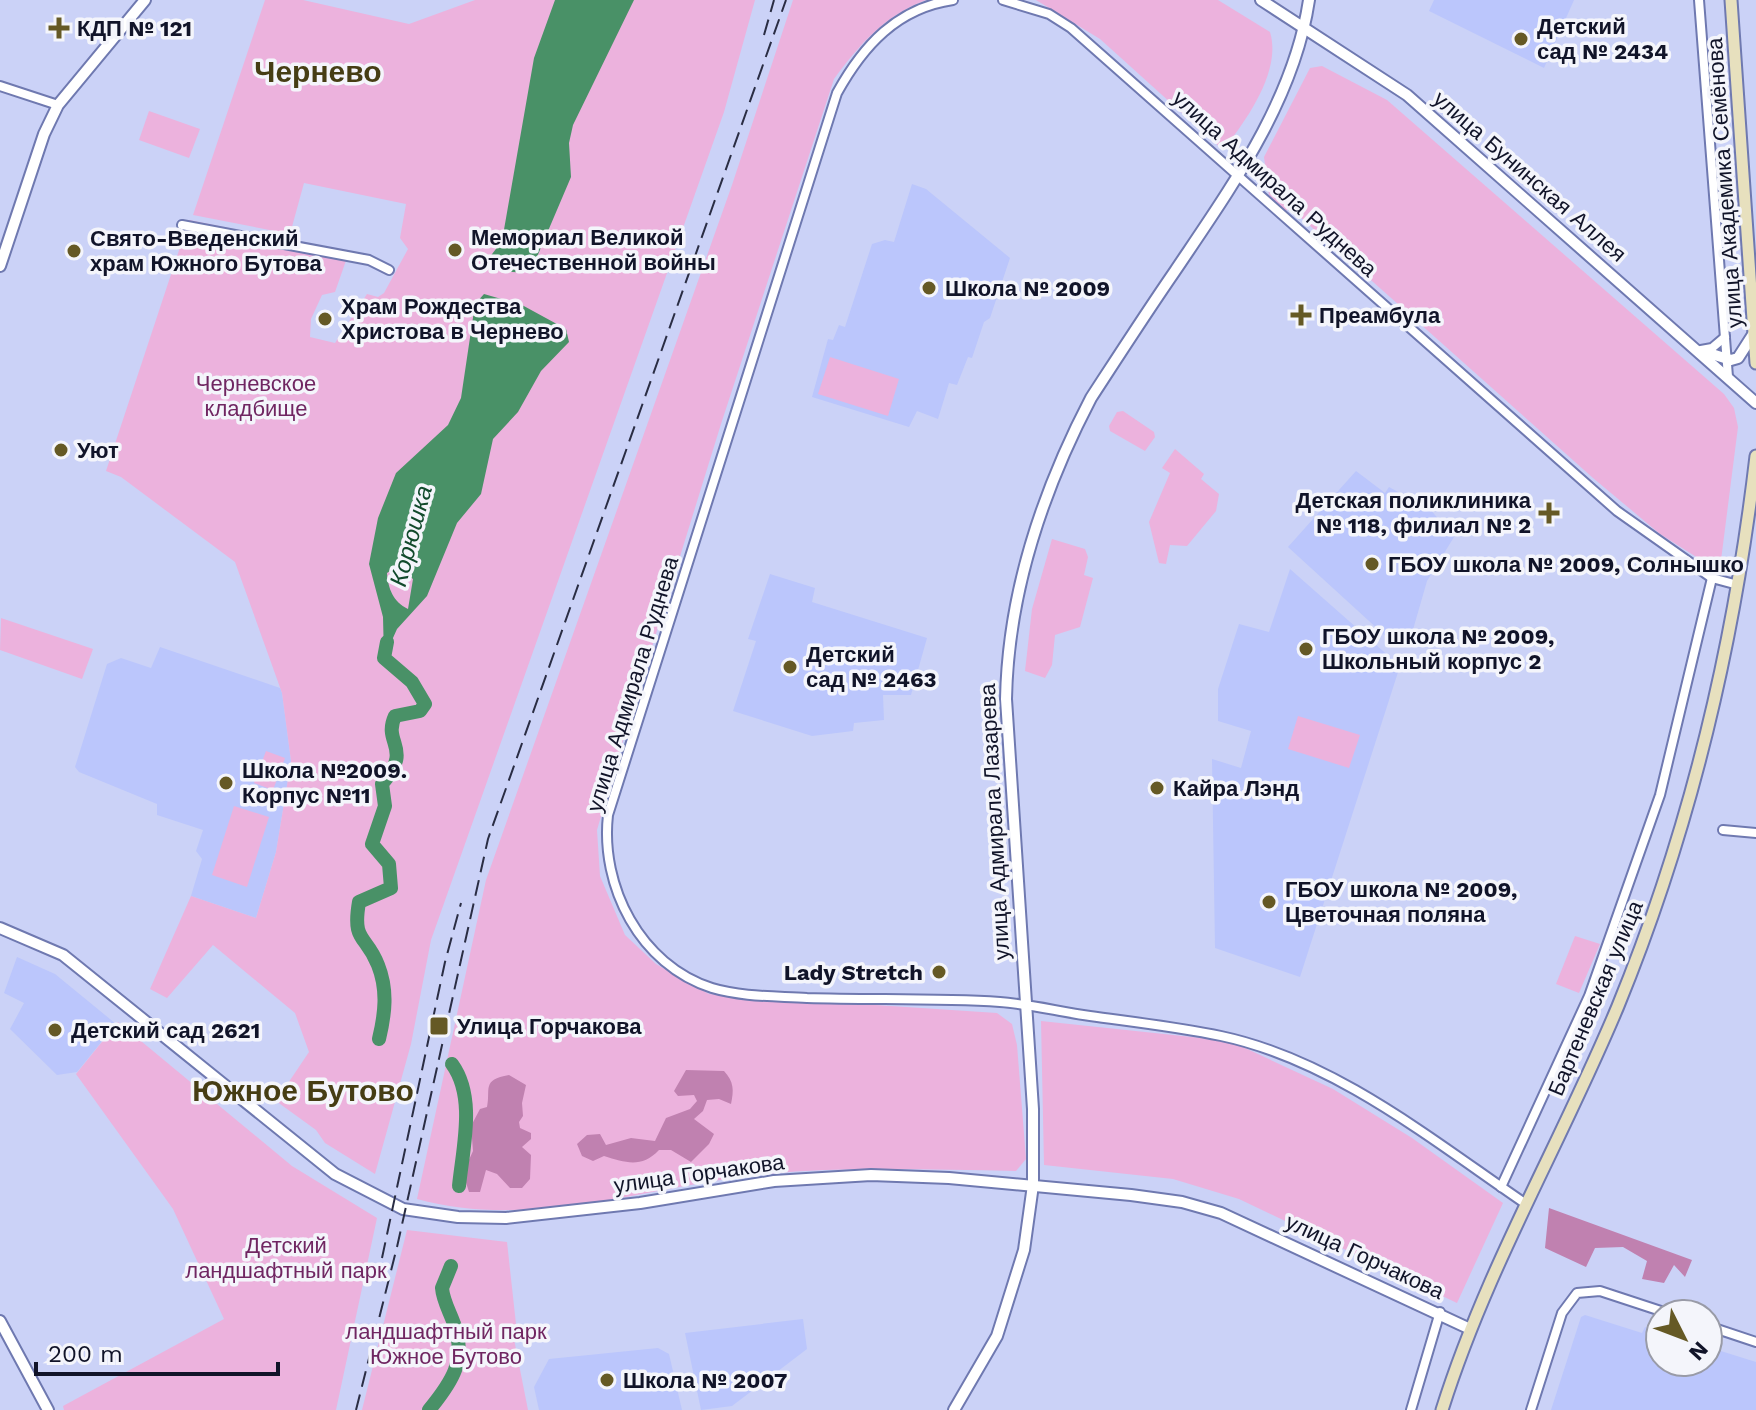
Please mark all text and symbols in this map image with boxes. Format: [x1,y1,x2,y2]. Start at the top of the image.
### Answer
place label: Детский сад № 2434 [1537,14,1668,64]
place label: КДП № 121 [77,16,192,41]
marker: КДП № 121 [48,17,70,39]
marker: Детский сад № 2434 [1512,30,1530,48]
street label: улица Академика Семёнова [1702,36,1747,329]
district label: Чернево [254,54,382,89]
street label: улица Адмирала Руднева [1168,85,1382,282]
street label: улица Бунинская Аллея [1428,86,1631,267]
place label: Мемориал Великой Отечественной войны [471,225,716,275]
place label: Свято-Введенский храм Южного Бутова [90,226,323,276]
marker: Мемориал Великой Отечественной войны [446,241,464,259]
marker: Свято-Введенский храм Южного Бутова [65,242,83,260]
place label: Школа № 2009 [945,276,1110,301]
marker: Школа № 2009 [920,279,938,297]
place label: Храм Рождества Христова в Чернево [341,294,564,344]
place label: Преамбула [1319,303,1441,328]
marker: Преамбула [1290,304,1312,326]
marker: Храм Рождества Христова в Чернево [316,310,334,328]
park label: Черневское кладбище [196,371,316,421]
place label: Уют [77,438,119,463]
marker: Уют [52,441,70,459]
water label: Корюшка [384,482,438,590]
place label: Детская поликлиника № 118, филиал № 2 [1296,488,1532,538]
marker: Детская поликлиника № 118, филиал № 2 [1538,502,1560,524]
place label: ГБОУ школа № 2009, Солнышко [1388,552,1744,577]
street label: улица Адмирала Руднева [582,553,684,815]
marker: ГБОУ школа № 2009, Солнышко [1363,555,1381,573]
place label: ГБОУ школа № 2009, Школьный корпус 2 [1322,624,1554,674]
marker: ГБОУ школа № 2009, Школьный корпус 2 [1297,640,1315,658]
place label: Детский сад № 2463 [806,642,937,692]
marker: Детский сад № 2463 [781,658,799,676]
street label: улица Адмирала Лазарева [975,682,1014,961]
place label: Школа №2009. Корпус №11 [242,758,407,808]
marker: Школа №2009. Корпус №11 [217,774,235,792]
place label: Кайра Лэнд [1173,776,1299,801]
marker: Кайра Лэнд [1148,779,1166,797]
place label: ГБОУ школа № 2009, Цветочная поляна [1285,877,1517,927]
marker: ГБОУ школа № 2009, Цветочная поляна [1260,893,1278,911]
street label: Бартеневская улица [1543,896,1648,1100]
place label: Lady Stretch [784,960,923,985]
marker: Lady Stretch [930,963,948,981]
place label: Улица Горчакова [457,1014,642,1039]
marker: Улица Горчакова [428,1015,450,1037]
place label: Детский сад 2621 [71,1018,260,1043]
marker: Детский сад 2621 [46,1021,64,1039]
district label: Южное Бутово [192,1073,414,1108]
street label: улица Горчакова [612,1149,787,1198]
street label: улица Горчакова [1282,1209,1449,1304]
park label: Детский ландшафтный парк [185,1233,387,1283]
north arrow [1644,1298,1724,1378]
park label: ландшафтный парк Южное Бутово [345,1319,547,1369]
scale bar [36,1326,278,1376]
text: N [1684,1337,1713,1365]
text: 200 m [48,1340,123,1368]
place label: Школа № 2007 [623,1368,787,1393]
marker: Школа № 2007 [598,1371,616,1389]

